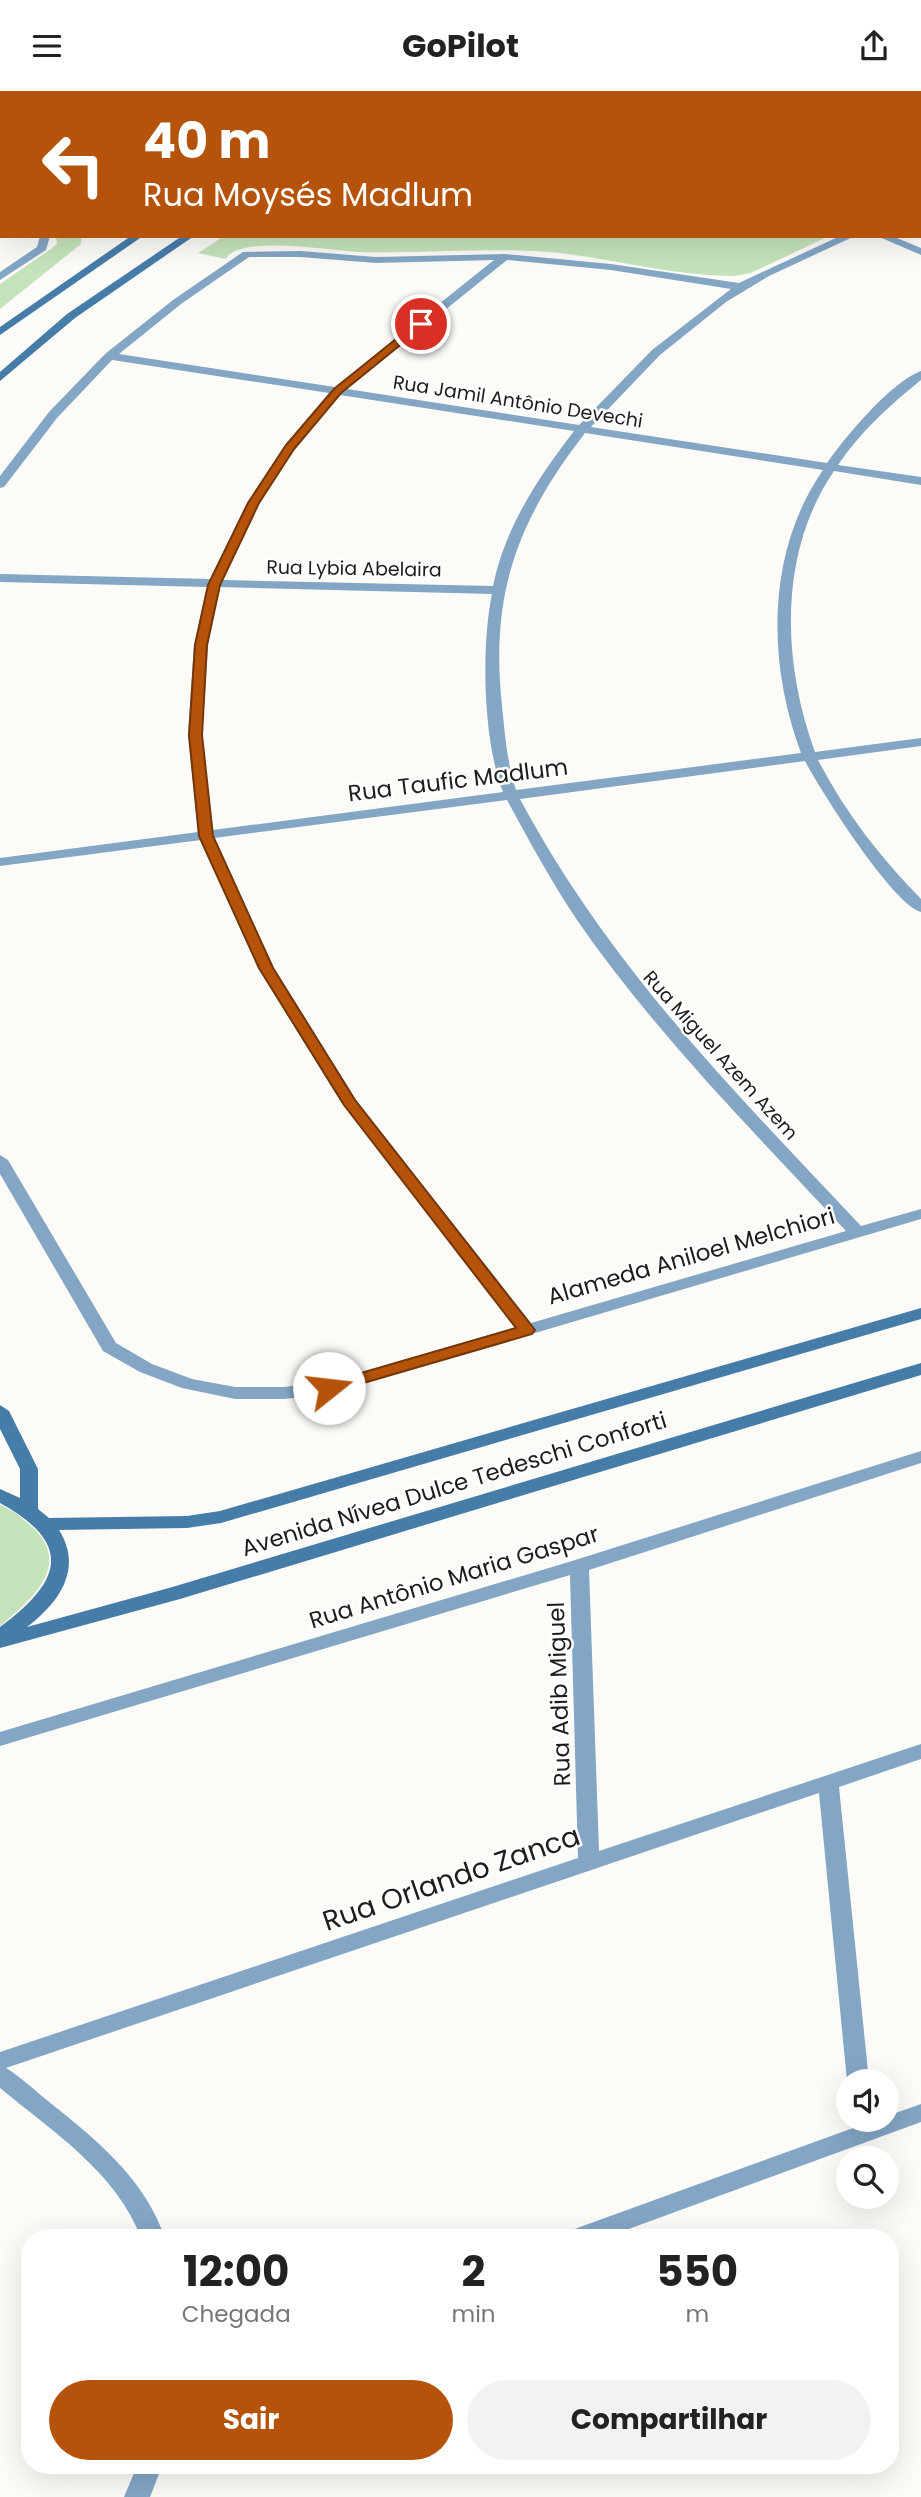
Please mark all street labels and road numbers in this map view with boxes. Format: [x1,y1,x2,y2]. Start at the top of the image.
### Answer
street label: Rua Jamil Antônio Devechi [391,368,645,435]
street label: Rua Lybia Abelaira [266,553,442,584]
street label: Rua Taufic Madlum [346,751,570,809]
street label: Rua Miguel Azem Azem [637,965,804,1146]
street label: Alameda Aniloel Melchiori [544,1200,838,1312]
street label: Avenida Nívea Dulce Tedeschi Conforti [237,1404,671,1564]
street label: Rua Antônio Maria Gaspar [305,1518,603,1636]
street label: Rua Adib Miguel [540,1601,578,1787]
street label: Rua Orlando Zanca [317,1816,585,1941]

